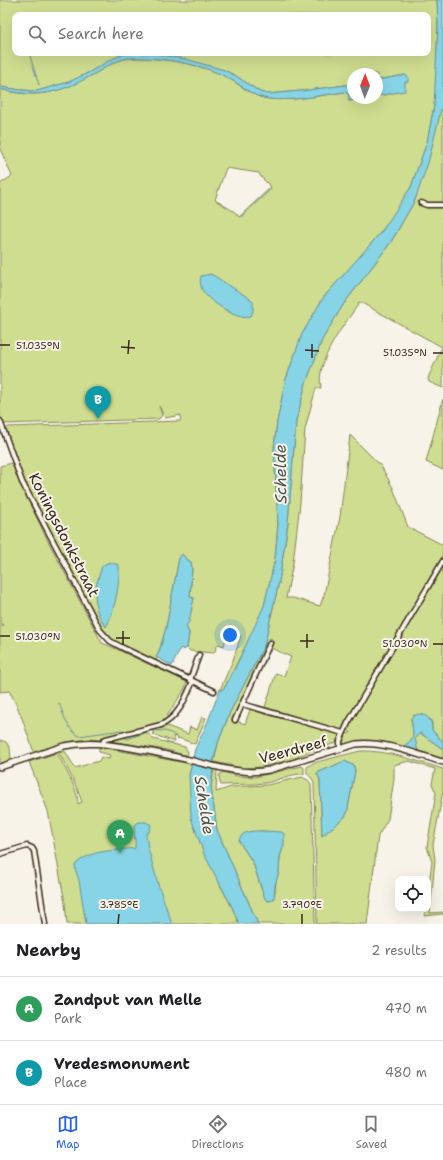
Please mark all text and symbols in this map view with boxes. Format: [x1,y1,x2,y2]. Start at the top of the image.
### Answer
search box [12,12,431,56]
icon: search [26,23,48,45]
text: Search here [58,24,144,44]
north arrow [347,68,383,104]
text: 51.035°N [16,339,60,352]
text: 51.035°N [383,346,427,359]
pin: B [85,386,111,419]
water label: Schelde [269,444,292,504]
street label: Koningsdonkstraat [24,469,104,601]
your location [220,625,240,645]
text: 51.030°N [16,630,60,643]
text: 51.030°N [383,637,427,650]
street label: Veerdreef [257,731,330,769]
water label: Schelde [189,774,220,836]
pin: A [107,820,133,853]
map controls [395,876,431,912]
button: locate [395,876,431,912]
text: 3.785°E [99,898,139,911]
text: 3.790°E [282,898,322,911]
text: Nearby [16,939,81,961]
text: 2 results [371,942,427,959]
text: Zandput van Melle [54,990,202,1010]
text: A [24,1000,34,1017]
text: 470 m [385,1000,427,1017]
text: Park [54,1010,82,1027]
text: Vredesmonument [54,1054,190,1074]
text: B [25,1064,33,1081]
text: 480 m [385,1064,427,1081]
text: Place [54,1074,87,1091]
tab: Map [56,1113,80,1152]
tab: Directions [191,1113,244,1152]
tab: Saved [356,1113,387,1152]

